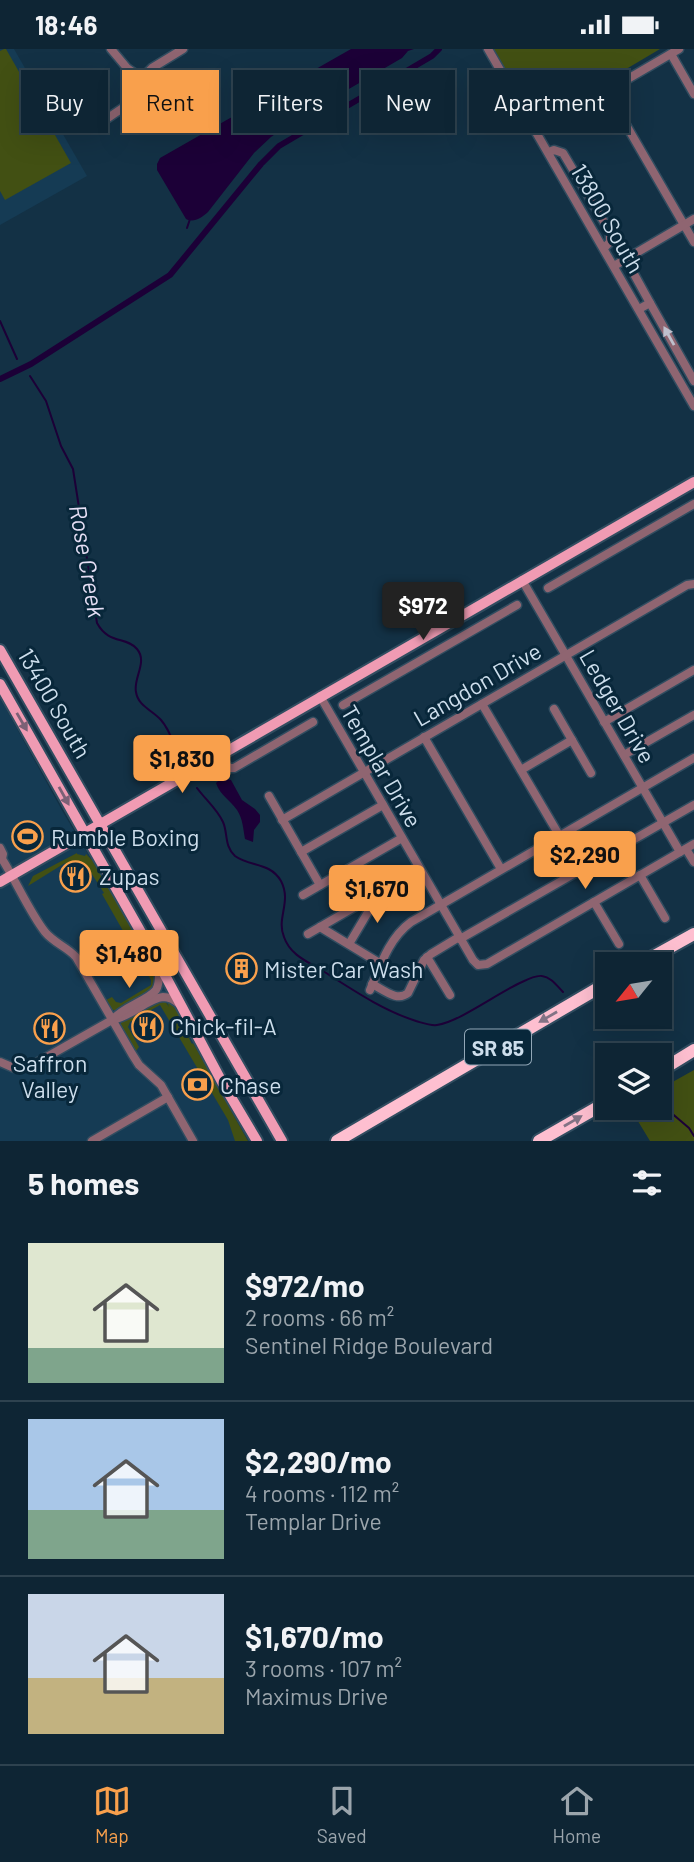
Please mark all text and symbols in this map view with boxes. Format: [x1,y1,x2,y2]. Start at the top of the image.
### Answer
text: 18:46 [35,9,97,40]
chip: Buy [21,70,108,133]
chip: Rent [122,70,219,133]
chip: Filters [233,70,347,133]
chip: New [361,70,455,133]
chip: Apartment [469,70,629,133]
street label: 13800 South [565,158,651,278]
one-way arrow [663,327,675,346]
water label: Rose Creek [64,502,112,620]
pin: $972 [382,583,464,642]
text: $972 [398,591,448,619]
street label: Langdon Drive [408,636,546,732]
street label: 13400 South [12,643,98,763]
street label: Ledger Drive [574,644,662,768]
street label: Templar Drive [336,700,428,832]
one-way arrow [16,712,28,731]
pin: $1,830 [125,735,239,795]
text: $1,830 [149,744,215,772]
one-way arrow [58,786,70,806]
sports icon: Rumble Boxing [11,820,45,854]
place label: Rumble Boxing [51,823,199,851]
pin: $2,290 [528,831,642,891]
text: $2,290 [550,840,620,868]
restaurant icon: Zupas [59,859,93,893]
place label: Zupas [99,862,159,890]
pin: $1,670 [320,865,434,925]
text: $1,670 [345,874,409,902]
pin: $1,480 [72,930,186,990]
text: $1,480 [96,939,162,967]
building icon: Mister Car Wash [224,952,258,986]
north arrow [595,952,672,1029]
map controls [595,952,672,1120]
place label: Mister Car Wash [264,955,423,983]
restaurant icon: Chick-fil-A [130,1009,164,1043]
one-way arrow [539,1011,558,1023]
restaurant icon: Saffron Valley [33,1012,67,1046]
place label: Chick-fil-A [170,1012,277,1040]
road number: SR 85 [465,1030,531,1065]
button: layers [595,1043,672,1120]
place label: Saffron Valley [13,1049,87,1103]
bank icon: Chase [180,1068,214,1102]
place label: Chase [220,1071,281,1099]
one-way arrow [563,1115,582,1127]
icon: filters [628,1164,666,1202]
text: 5 homes [28,1165,139,1201]
text: $972/mo [245,1267,365,1303]
icon: home [84,1271,168,1355]
text: 2 rooms · 66 m² [245,1303,394,1331]
text: Sentinel Ridge Boulevard [245,1331,493,1359]
text: $2,290/mo [245,1443,392,1479]
icon: home [84,1447,168,1531]
text: 4 rooms · 112 m² [245,1479,399,1507]
text: Templar Drive [245,1507,382,1535]
text: $1,670/mo [245,1618,384,1654]
icon: home [84,1622,168,1706]
text: 3 rooms · 107 m² [245,1654,402,1682]
text: Maximus Drive [245,1682,388,1710]
tab: Map [93,1782,131,1847]
tab: Saved [317,1782,367,1847]
tab: Home [553,1782,601,1847]

